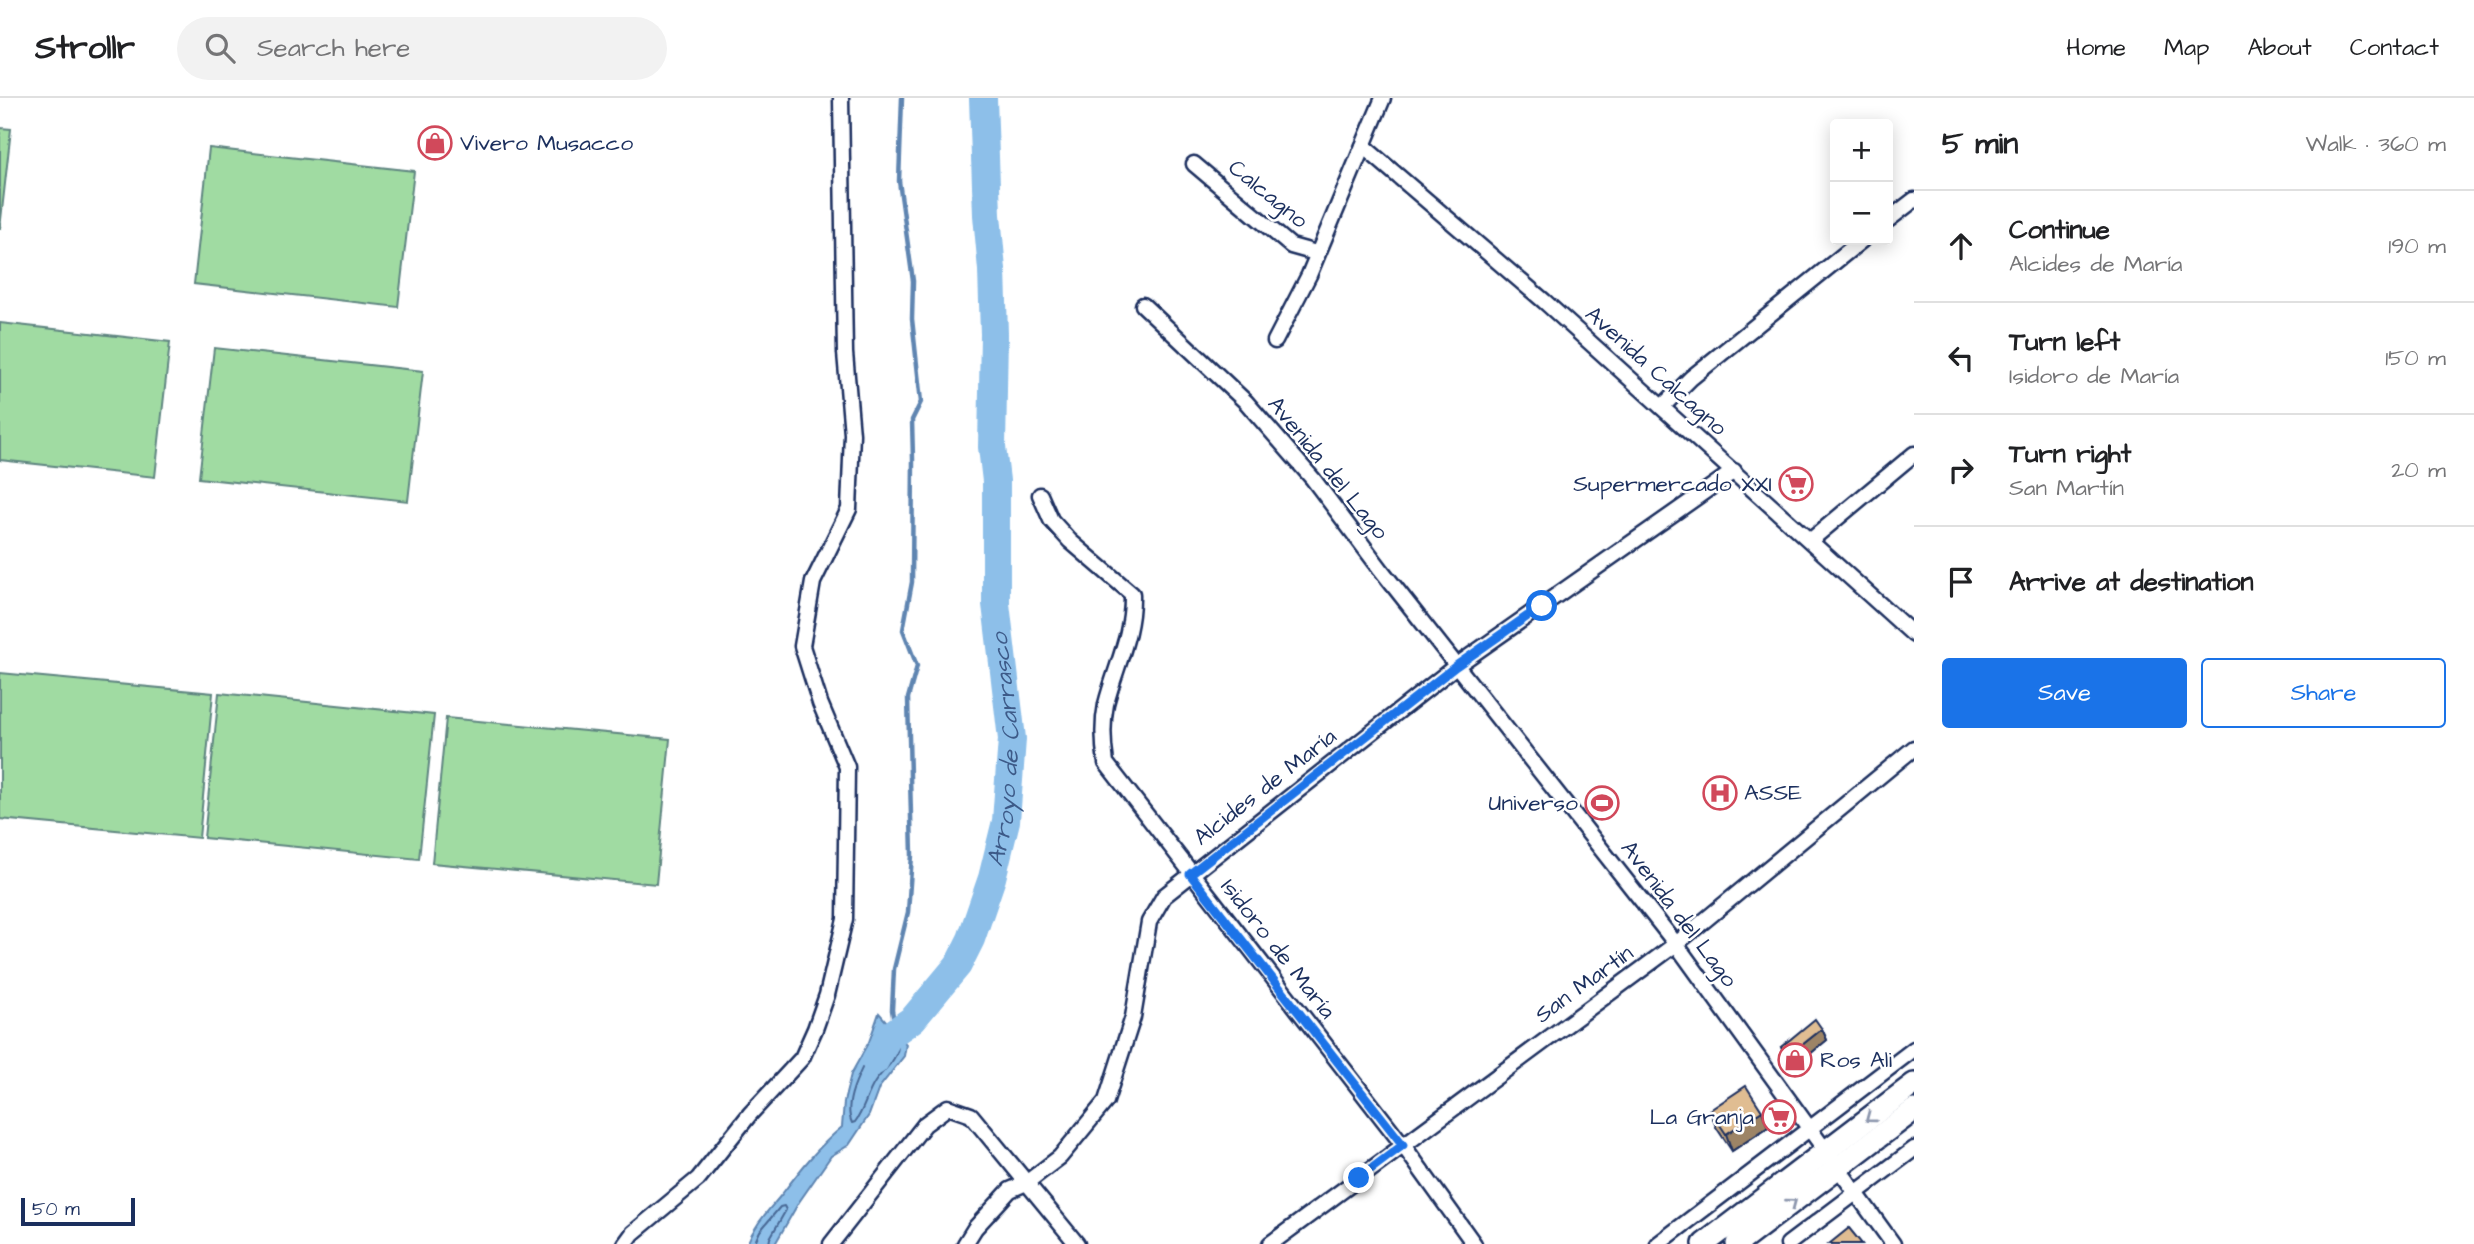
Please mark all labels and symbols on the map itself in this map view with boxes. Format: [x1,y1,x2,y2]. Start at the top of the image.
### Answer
shop icon: Vivero Musacco [416,124,454,162]
place label: Vivero Musacco [460,127,633,159]
street label: Calcagno [1221,152,1315,237]
street label: Avenida Calcagno [1577,299,1734,444]
street label: Avenida del Lago [1259,389,1396,547]
supermarket icon: Supermercado XXI [1777,465,1815,503]
place label: Supermercado XXI [1573,468,1772,500]
route start [1526,590,1557,621]
water label: Arroyo de Carrasco [978,629,1029,870]
street label: Alcides de María [1187,721,1343,853]
hospital icon: ASSE [1701,774,1739,812]
place label: ASSE [1744,777,1802,809]
sports icon: Universo [1583,784,1621,822]
place label: Universo [1489,787,1578,819]
street label: Avenida del Lago [1612,834,1745,995]
street label: Isidoro de María [1213,872,1343,1026]
street label: San Martín [1528,937,1640,1031]
shop icon: Ros Ali [1776,1041,1814,1079]
place label: Ros Ali [1820,1044,1892,1076]
supermarket icon: La Granja [1760,1098,1798,1136]
place label: La Granja [1650,1101,1754,1133]
one-way arrow [1865,1110,1877,1123]
route end [1343,1162,1374,1193]
scale bar [21,1195,135,1227]
one-way arrow [1784,1198,1797,1211]

